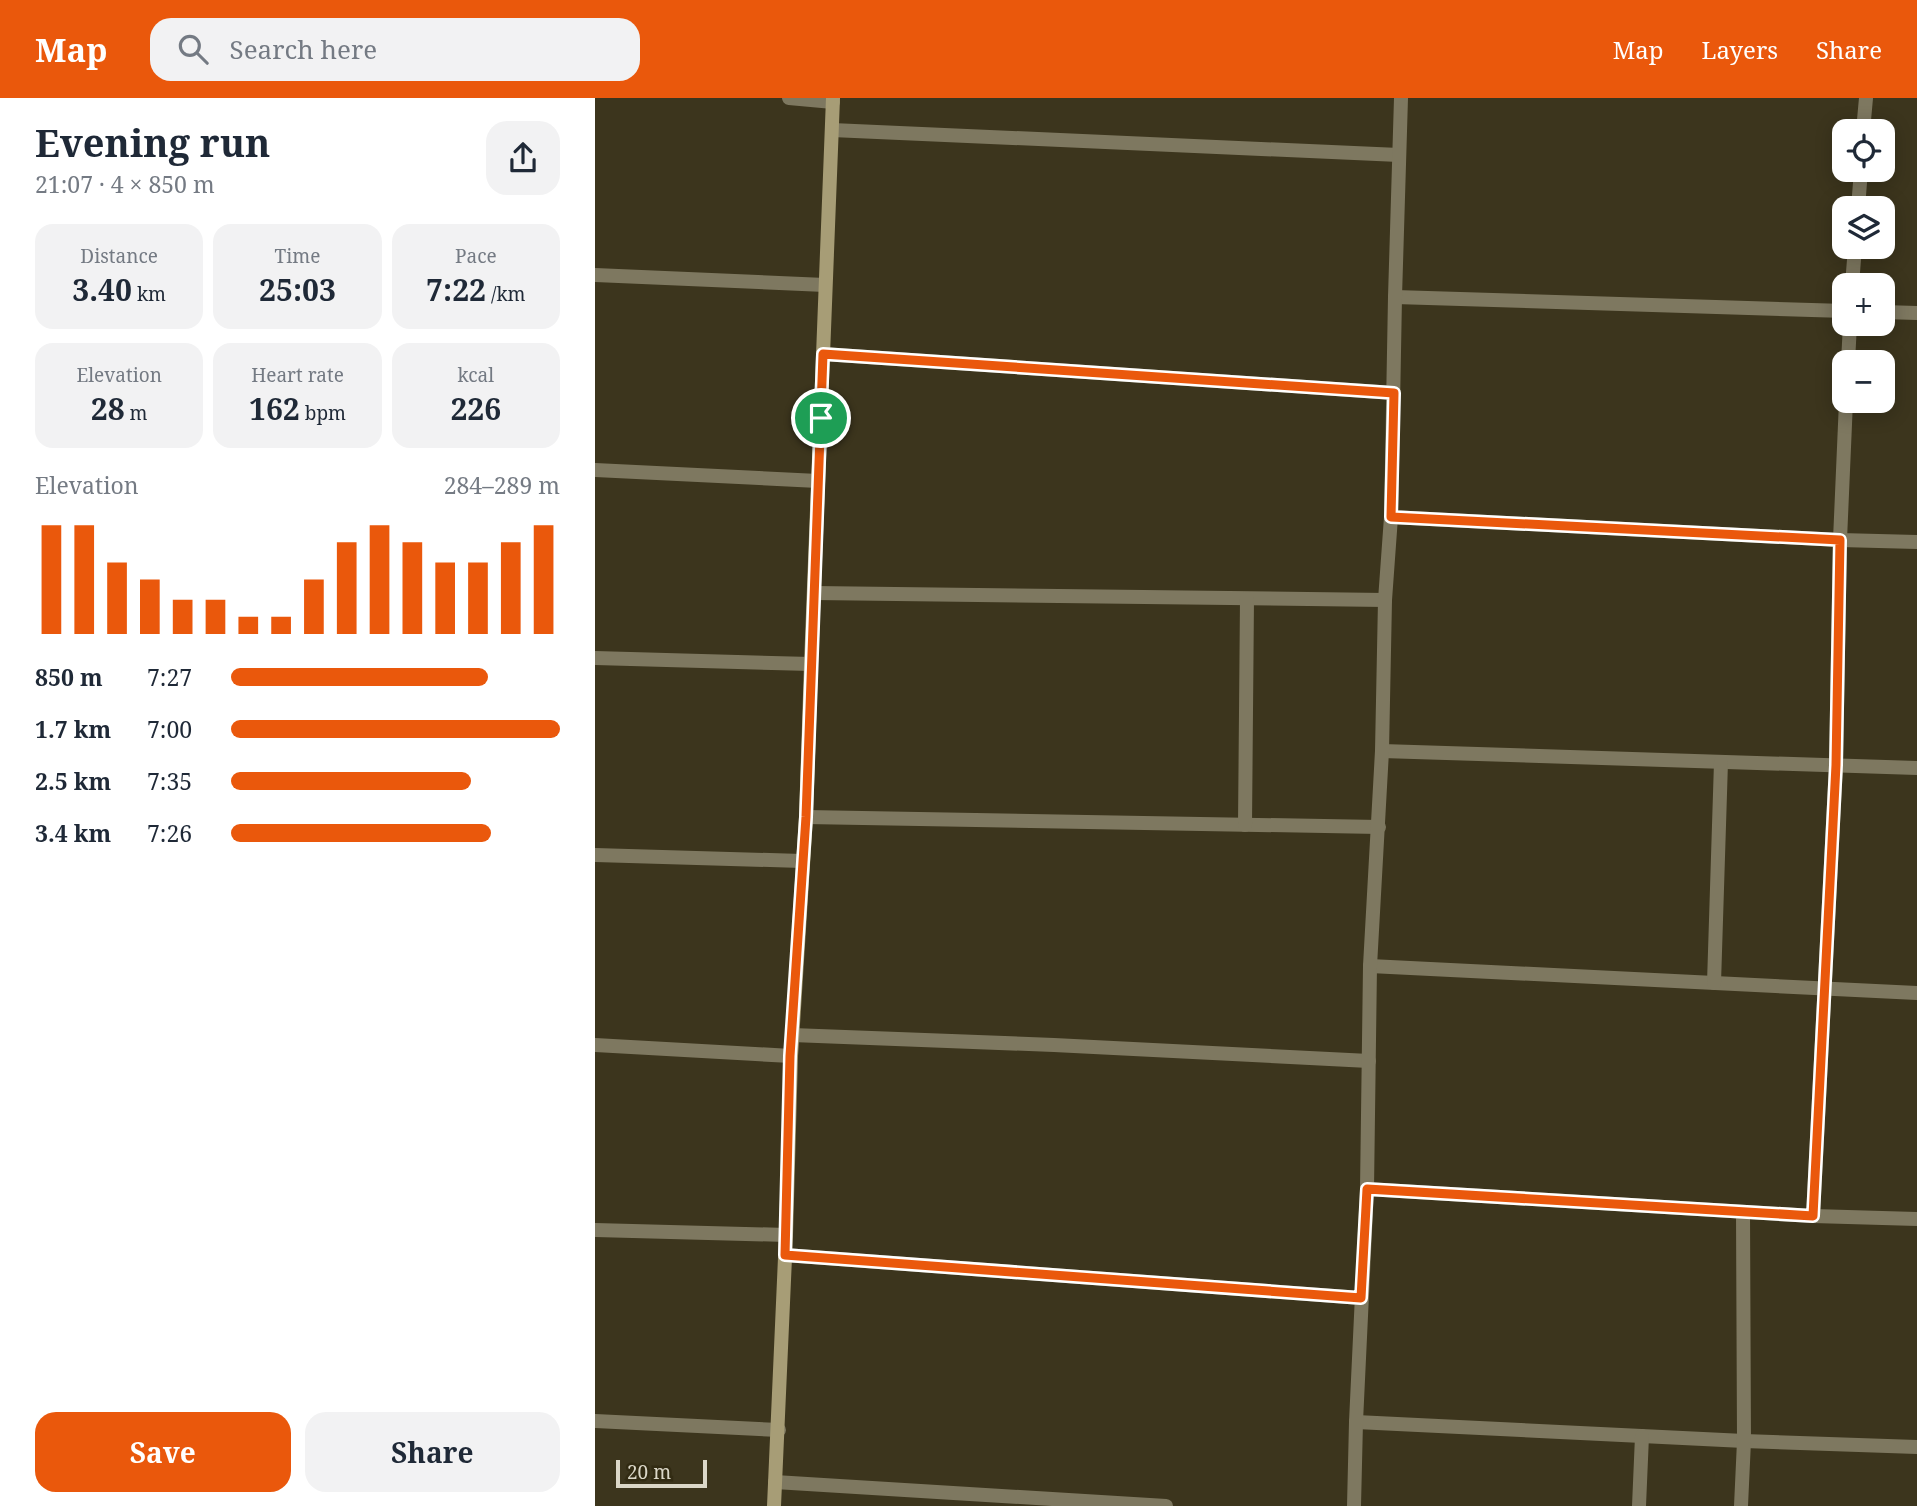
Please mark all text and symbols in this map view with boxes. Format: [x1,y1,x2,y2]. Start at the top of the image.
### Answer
search box [150,18,640,81]
text: Map [35,27,108,72]
icon: search [174,30,212,68]
text: Search here [230,31,377,67]
text: Map [1613,33,1664,66]
text: Layers [1702,33,1778,66]
text: Share [1816,33,1882,66]
text: Evening run [35,116,270,168]
map controls [1832,119,1895,413]
button: locate [1832,119,1895,182]
button: share [486,121,560,195]
text: 21:07 · 4 × 850 m [35,168,215,200]
button: layers [1832,196,1895,259]
text: Distance [80,243,158,269]
text: Time [275,243,320,269]
text: Pace [455,243,497,269]
text: 3.40 [72,269,132,310]
text: 25:03 [259,269,336,310]
text: 7:22 [426,269,486,310]
button: + [1832,273,1895,336]
text: km [132,281,166,307]
text: /km [486,281,526,307]
button: − [1832,350,1895,413]
text: Elevation [76,362,162,388]
text: Heart rate [251,362,344,388]
text: kcal [457,362,494,388]
text: 28 [91,388,125,429]
text: 162 [249,388,300,429]
text: 226 [450,388,501,429]
pin [791,388,851,448]
icon: arrive [802,399,840,437]
text: m [125,400,148,426]
text: bpm [300,400,346,426]
text: Elevation [35,469,139,501]
text: 284–289 m [444,469,560,501]
text: 850 m [35,661,103,693]
text: 7:27 [147,661,192,693]
text: 1.7 km [35,713,111,745]
text: 7:00 [147,713,192,745]
text: 2.5 km [35,765,111,797]
text: 7:35 [147,765,192,797]
text: 3.4 km [35,817,111,849]
text: 7:26 [147,817,192,849]
button: Save [35,1412,291,1492]
button: Share [305,1412,560,1492]
scale bar [616,1457,707,1489]
text: 20 m [627,1459,671,1485]

